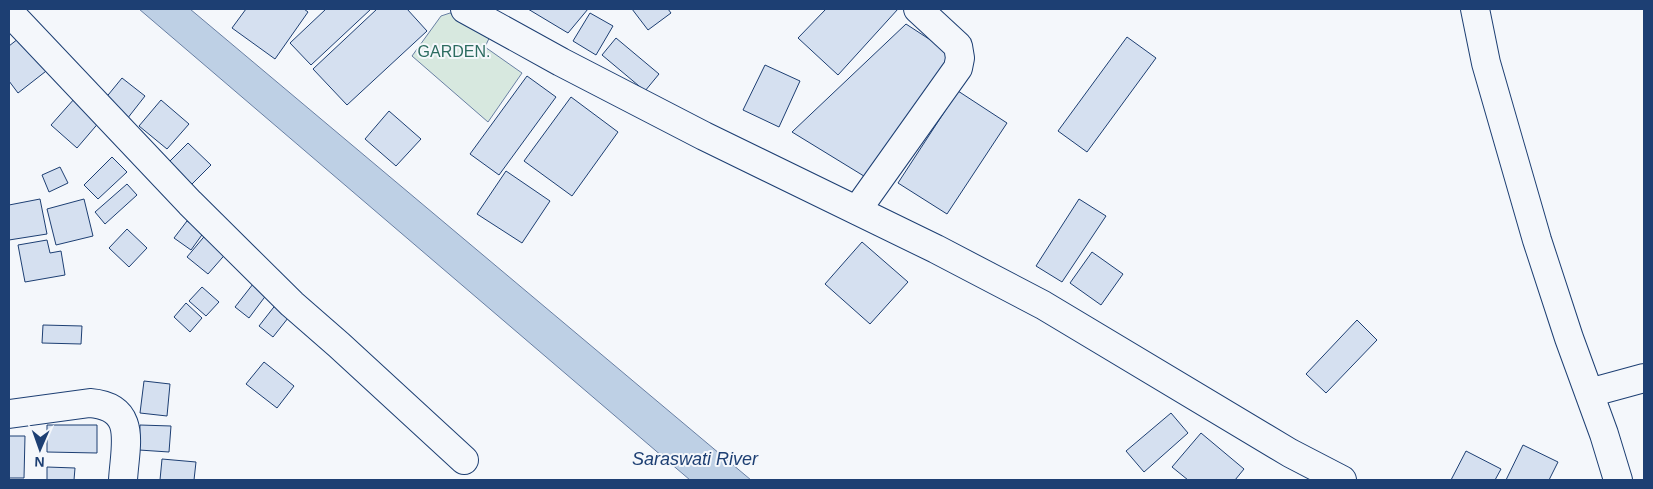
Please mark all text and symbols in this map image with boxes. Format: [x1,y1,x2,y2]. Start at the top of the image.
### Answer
park label: GARDEN. [418,43,490,60]
north arrow [15,424,65,474]
water label: Saraswati River [632,449,759,469]
text: N [34,454,45,470]

